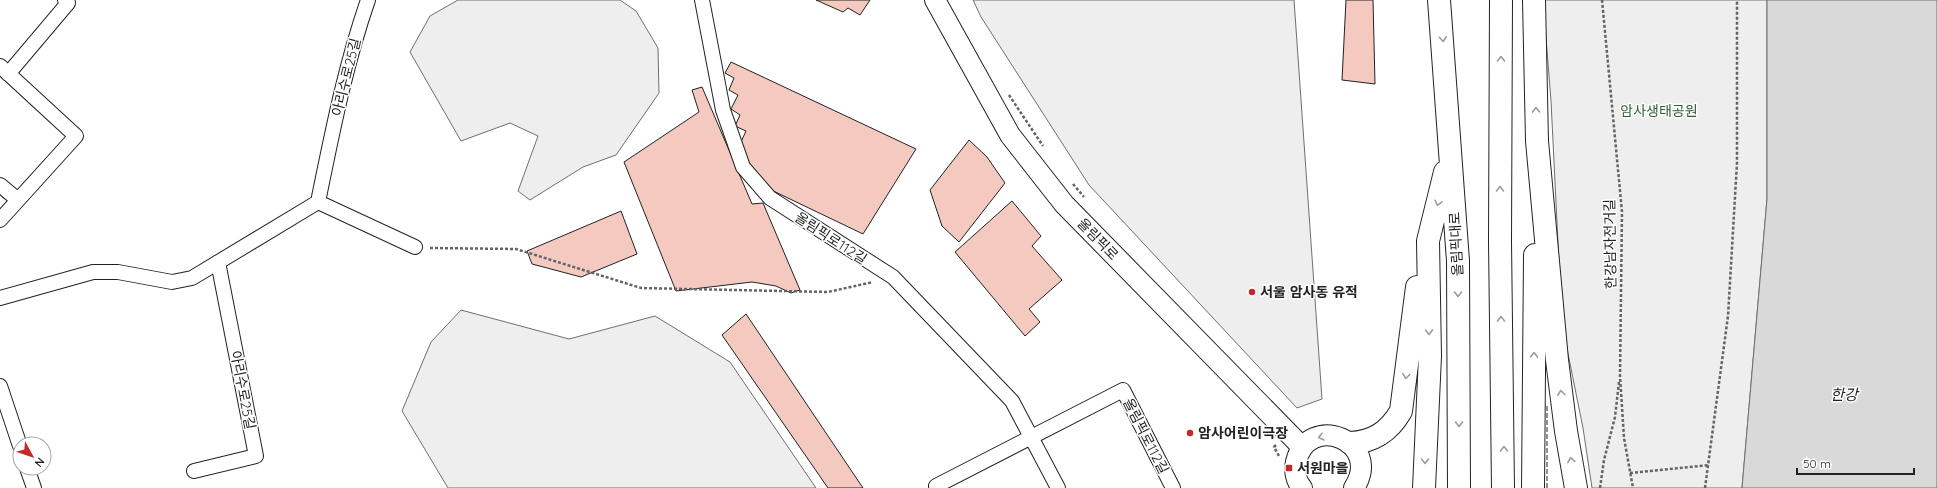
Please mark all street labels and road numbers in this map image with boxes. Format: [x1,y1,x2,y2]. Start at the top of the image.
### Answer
street label: 아리수로25길 [328,36,364,118]
street label: 한강남자전거길 [1600,199,1620,289]
street label: 올림픽로112길 [791,208,871,268]
street label: 올림픽대로 [1445,211,1467,277]
street label: 올림픽로 [1074,214,1122,264]
street label: 아리수로25길 [227,349,259,431]
street label: 올림픽로112길 [1119,395,1173,477]

